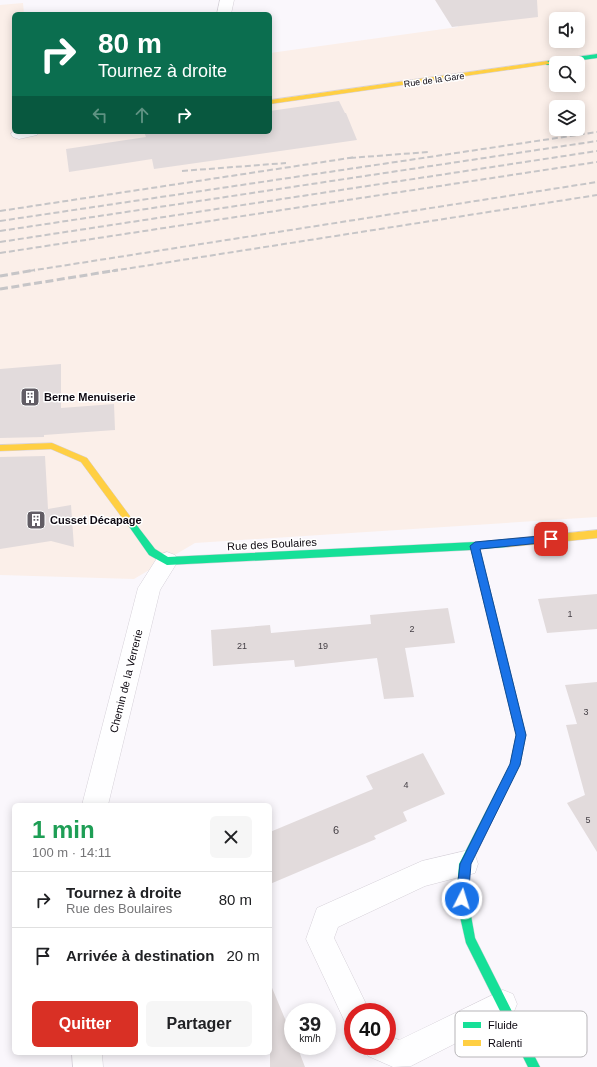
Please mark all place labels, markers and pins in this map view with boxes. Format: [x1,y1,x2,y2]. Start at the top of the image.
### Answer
building icon: Berne Menuiserie [19,386,41,408]
place label: Berne Menuiserie [44,391,136,403]
building icon: Cusset Décapage [25,509,47,531]
place label: Cusset Décapage [50,514,142,526]
pin [534,522,568,556]

